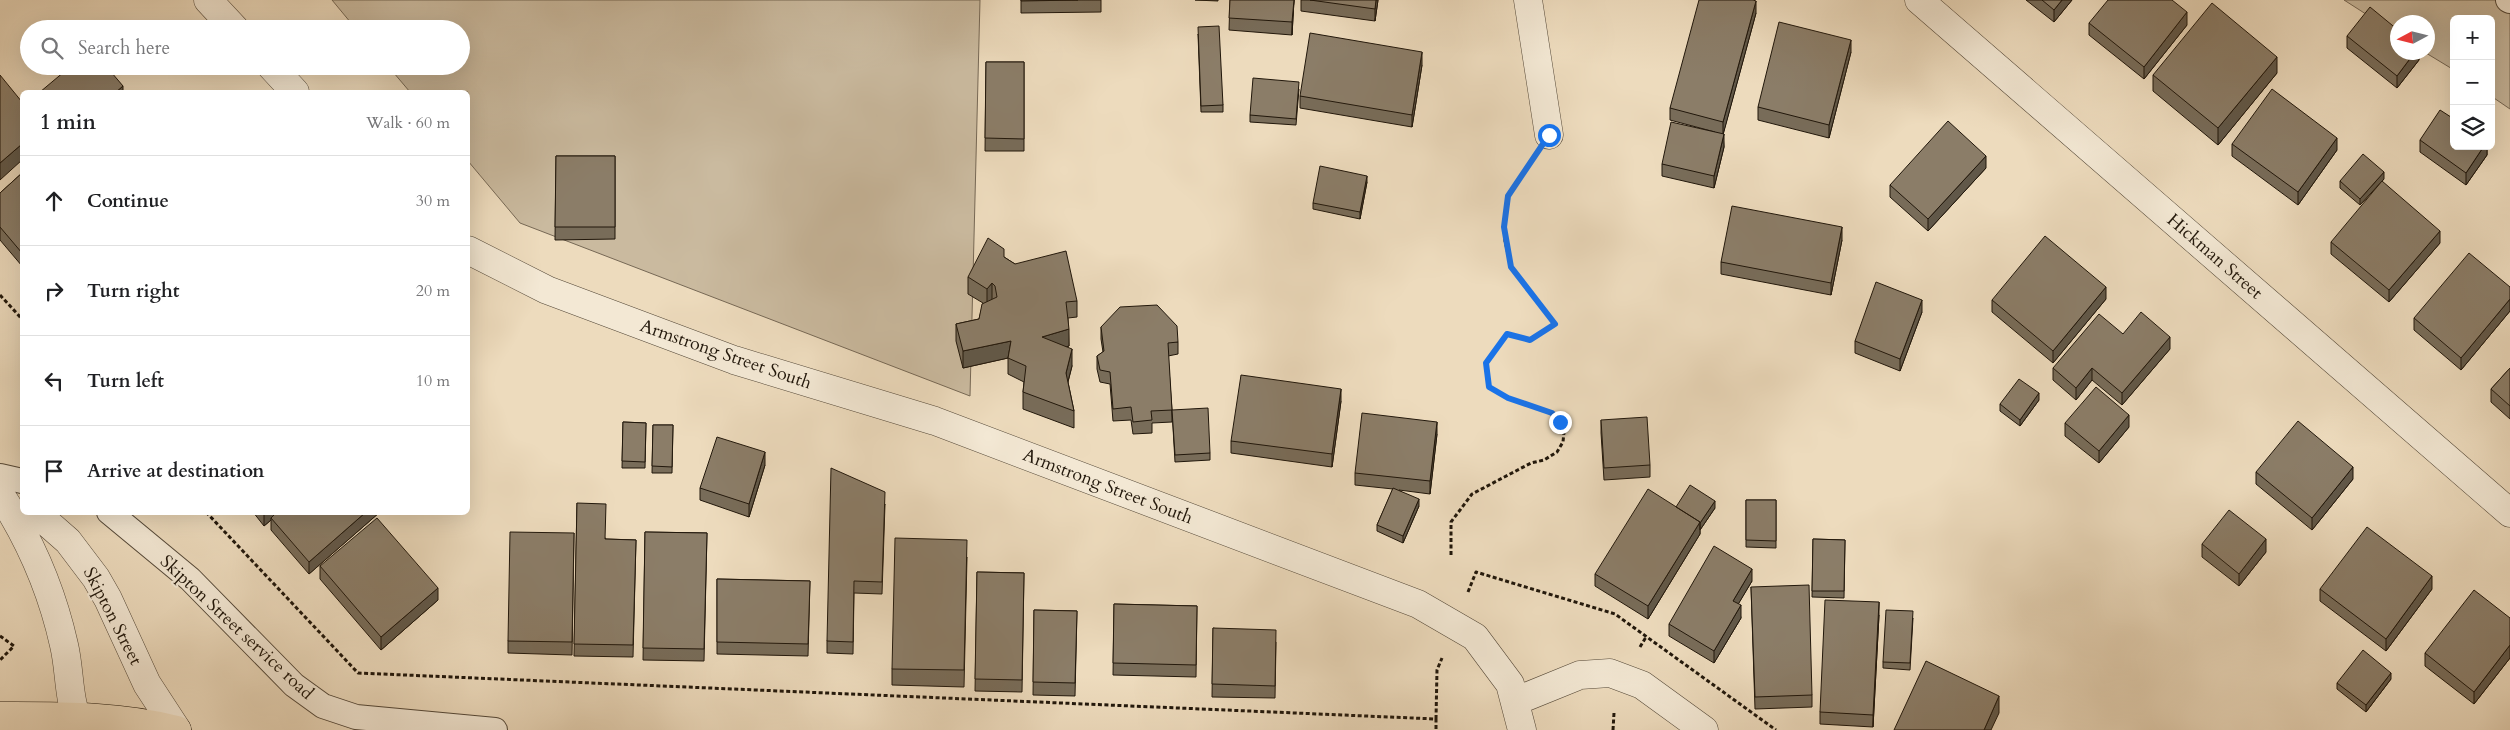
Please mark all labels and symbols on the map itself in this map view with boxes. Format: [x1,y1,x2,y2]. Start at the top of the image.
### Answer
north arrow [2390,15,2435,60]
route start [1538,124,1561,147]
street label: Hickman Street [2161,208,2268,305]
street label: Armstrong Street South [637,313,815,396]
route end [1549,411,1572,434]
street label: Armstrong Street South [1019,443,1196,530]
street label: Skipton Street service road [154,549,319,706]
street label: Skipton Street [77,563,148,670]

